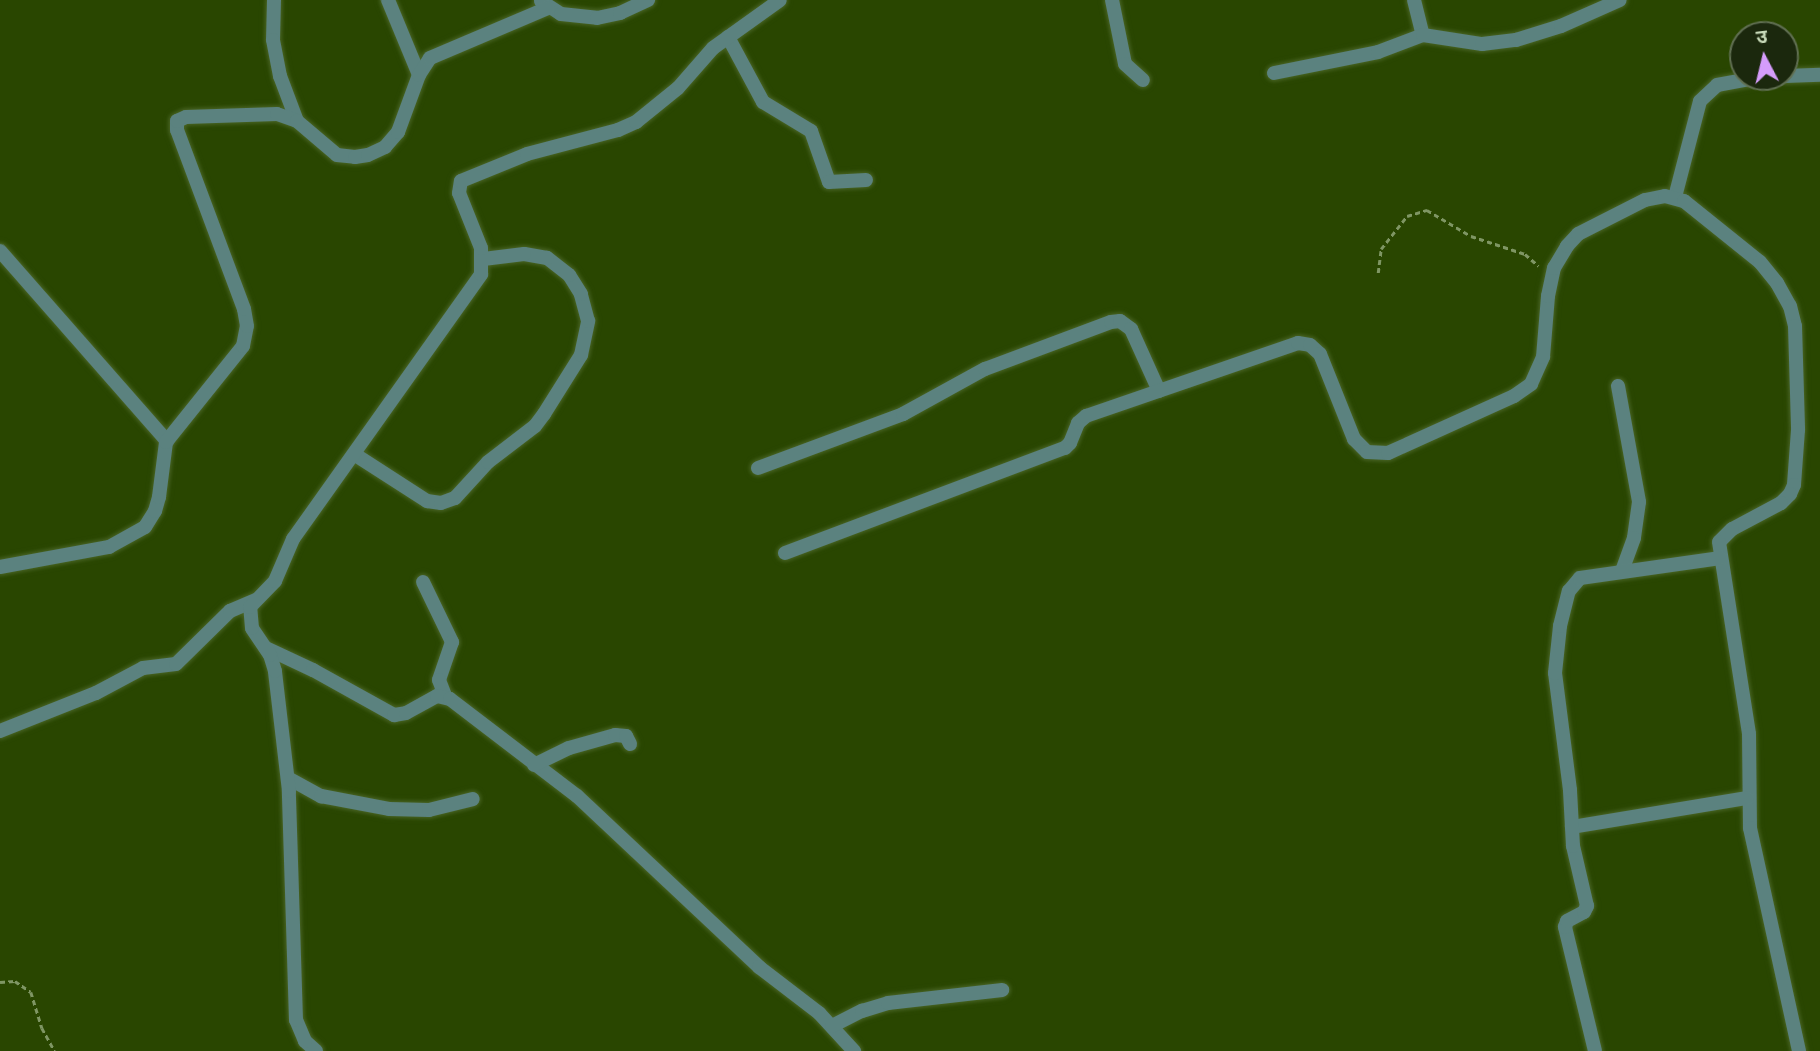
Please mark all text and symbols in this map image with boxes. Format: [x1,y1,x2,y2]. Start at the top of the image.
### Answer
north arrow [1729,21,1799,91]
text: उ [1755,26,1768,48]

